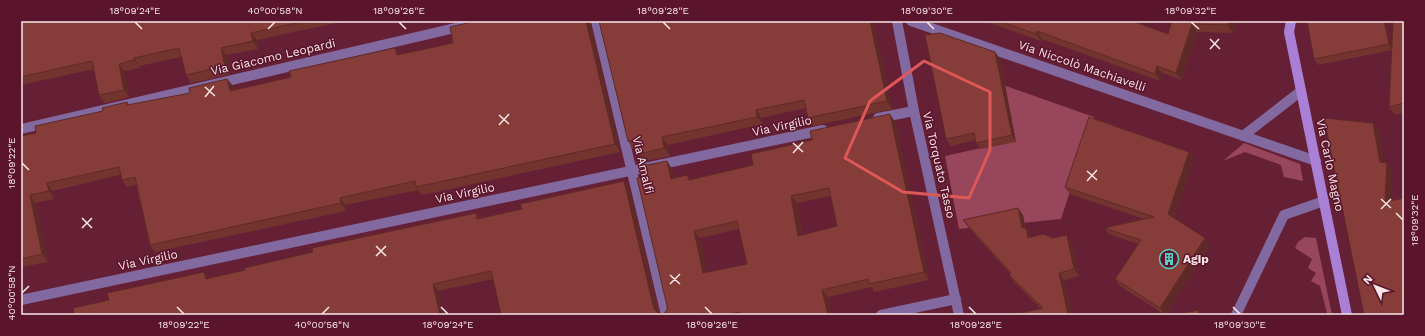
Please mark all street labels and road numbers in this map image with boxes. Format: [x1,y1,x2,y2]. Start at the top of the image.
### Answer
street label: Via Giacomo Leopardi [209,36,337,78]
street label: Via Niccolò Machiavelli [1016,38,1148,94]
street label: Via Torquato Tasso [920,110,958,220]
street label: Via Virgilio [751,113,813,139]
street label: Via Carlo Magno [1313,117,1347,213]
street label: Via Amalfi [630,135,656,195]
street label: Via Virgilio [434,180,496,206]
street label: Via Virgilio [117,247,179,273]

